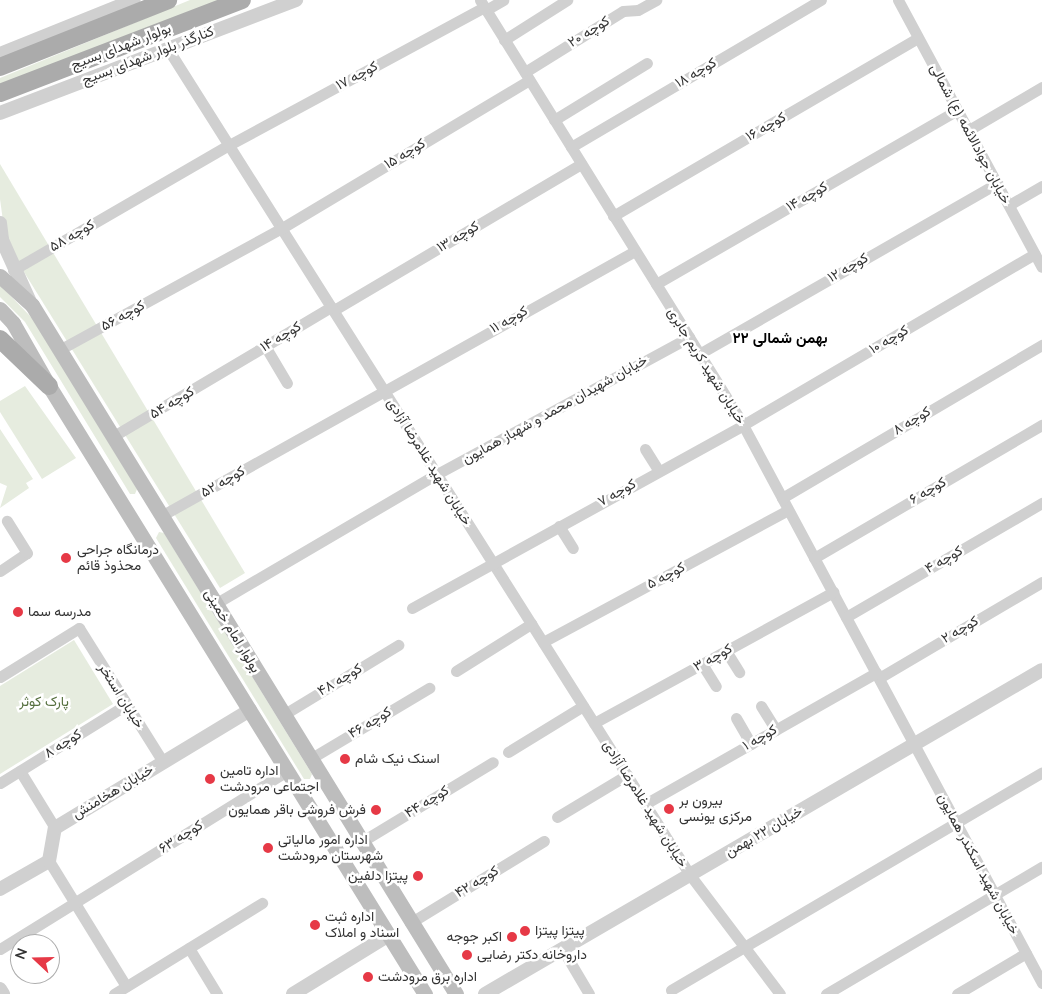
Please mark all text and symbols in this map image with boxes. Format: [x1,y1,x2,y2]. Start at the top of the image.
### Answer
street label: کوچه ۲۰ [565,13,613,51]
street label: بولوار شهدای بسیج [69,20,173,74]
street label: کنارگذر بلوار شهدای بسیج [80,23,216,89]
street label: کوچه ۱۸ [672,54,720,92]
street label: کوچه ۱۷ [333,58,381,94]
street label: خیابان جوادالائمه (ع) شمالی [926,61,1014,207]
street label: کوچه ۱۶ [743,109,789,145]
street label: کوچه ۱۵ [381,135,429,173]
street label: کوچه ۱۴ [783,179,831,215]
street label: کوچه ۵۸ [47,216,97,256]
street label: کوچه ۱۳ [434,218,482,256]
street label: کوچه ۱۲ [825,250,871,286]
street label: کوچه ۵۶ [98,297,148,335]
street label: کوچه ۱۱ [487,303,531,337]
street label: خیابان شهید کریم جابری [663,305,749,427]
street label: کوچه ۱۴ [258,318,304,356]
street label: کوچه ۱۰ [866,322,912,358]
district label: ۲۲ بهمن شمالی [732,330,828,348]
street label: خیابان شهیدان محمد و شهباز همایون [460,352,650,468]
street label: کوچه ۵۴ [147,383,197,423]
street label: خیابان شهید غلامرضا آزادی [383,395,475,529]
street label: کوچه ۸ [890,403,934,439]
street label: کوچه ۵۲ [198,463,248,501]
street label: کوچه ۶ [907,474,949,508]
street label: کوچه ۷ [595,476,639,510]
place label: درمانگاه جراحی محذوذ قائم [77,542,159,574]
street label: کوچه ۴ [922,543,966,577]
marker: درمانگاه جراحی محذوذ قائم [59,551,73,565]
street label: کوچه ۵ [644,559,688,593]
street label: بولوار امام خمینی [200,586,264,676]
place label: مدرسه سما [28,604,91,620]
marker: مدرسه سما [12,606,24,618]
street label: کوچه ۲ [938,613,982,647]
street label: کوچه ۳ [691,640,735,676]
street label: خیابان استخر [94,660,148,732]
street label: کوچه ۴۸ [315,660,365,700]
park label: پارک کوثر [19,694,69,710]
street label: کوچه ۴۶ [345,704,395,742]
street label: کوچه ۱ [740,722,780,754]
street label: کوچه ۸ [41,726,85,762]
street label: خیابان شهید غلامرضا آزادی [599,737,691,871]
place label: اسنک نیک شام [355,751,440,767]
marker: اسنک نیک شام [339,753,351,765]
street label: خیابان هخامنش [69,761,157,823]
place label: اداره تامین اجتماعی مرودشت [220,763,319,796]
marker: اداره تامین اجتماعی مرودشت [204,773,216,785]
street label: کوچه ۴۴ [402,782,452,822]
street label: خیابان شهید اسکندر همایون [934,791,1022,937]
place label: بیرون بر مرکزی یونسی [679,793,752,826]
place label: فرش فروشی باقر همایون [228,802,366,818]
marker: بیرون بر مرکزی یونسی [663,803,675,815]
street label: خیابان ۲۲ بهمن [722,803,806,861]
marker: فرش فروشی باقر همایون [370,804,382,816]
street label: کوچه ۶۳ [156,817,206,857]
place label: اداره امور مالیاتی شهرستان مرودشت [278,832,383,864]
marker: اداره امور مالیاتی شهرستان مرودشت [262,842,274,854]
street label: کوچه ۴۲ [452,862,502,902]
place label: پیتزا دلفین [348,868,408,884]
marker: پیتزا دلفین [412,870,424,882]
place label: اداره ثبت اسناد و املاک [325,909,399,942]
marker: اداره ثبت اسناد و املاک [309,919,321,931]
place label: پیتزا پیتزا [535,923,585,939]
marker: پیتزا پیتزا [519,925,531,937]
place label: اکبر جوجه [446,929,502,945]
marker: اکبر جوجه [506,931,518,943]
north arrow [10,934,60,984]
text: N [11,946,32,962]
place label: داروخانه دکتر رضایی [477,947,587,963]
marker: داروخانه دکتر رضایی [461,949,473,961]
place label: اداره برق مرودشت [378,969,477,985]
marker: اداره برق مرودشت [362,971,374,983]

